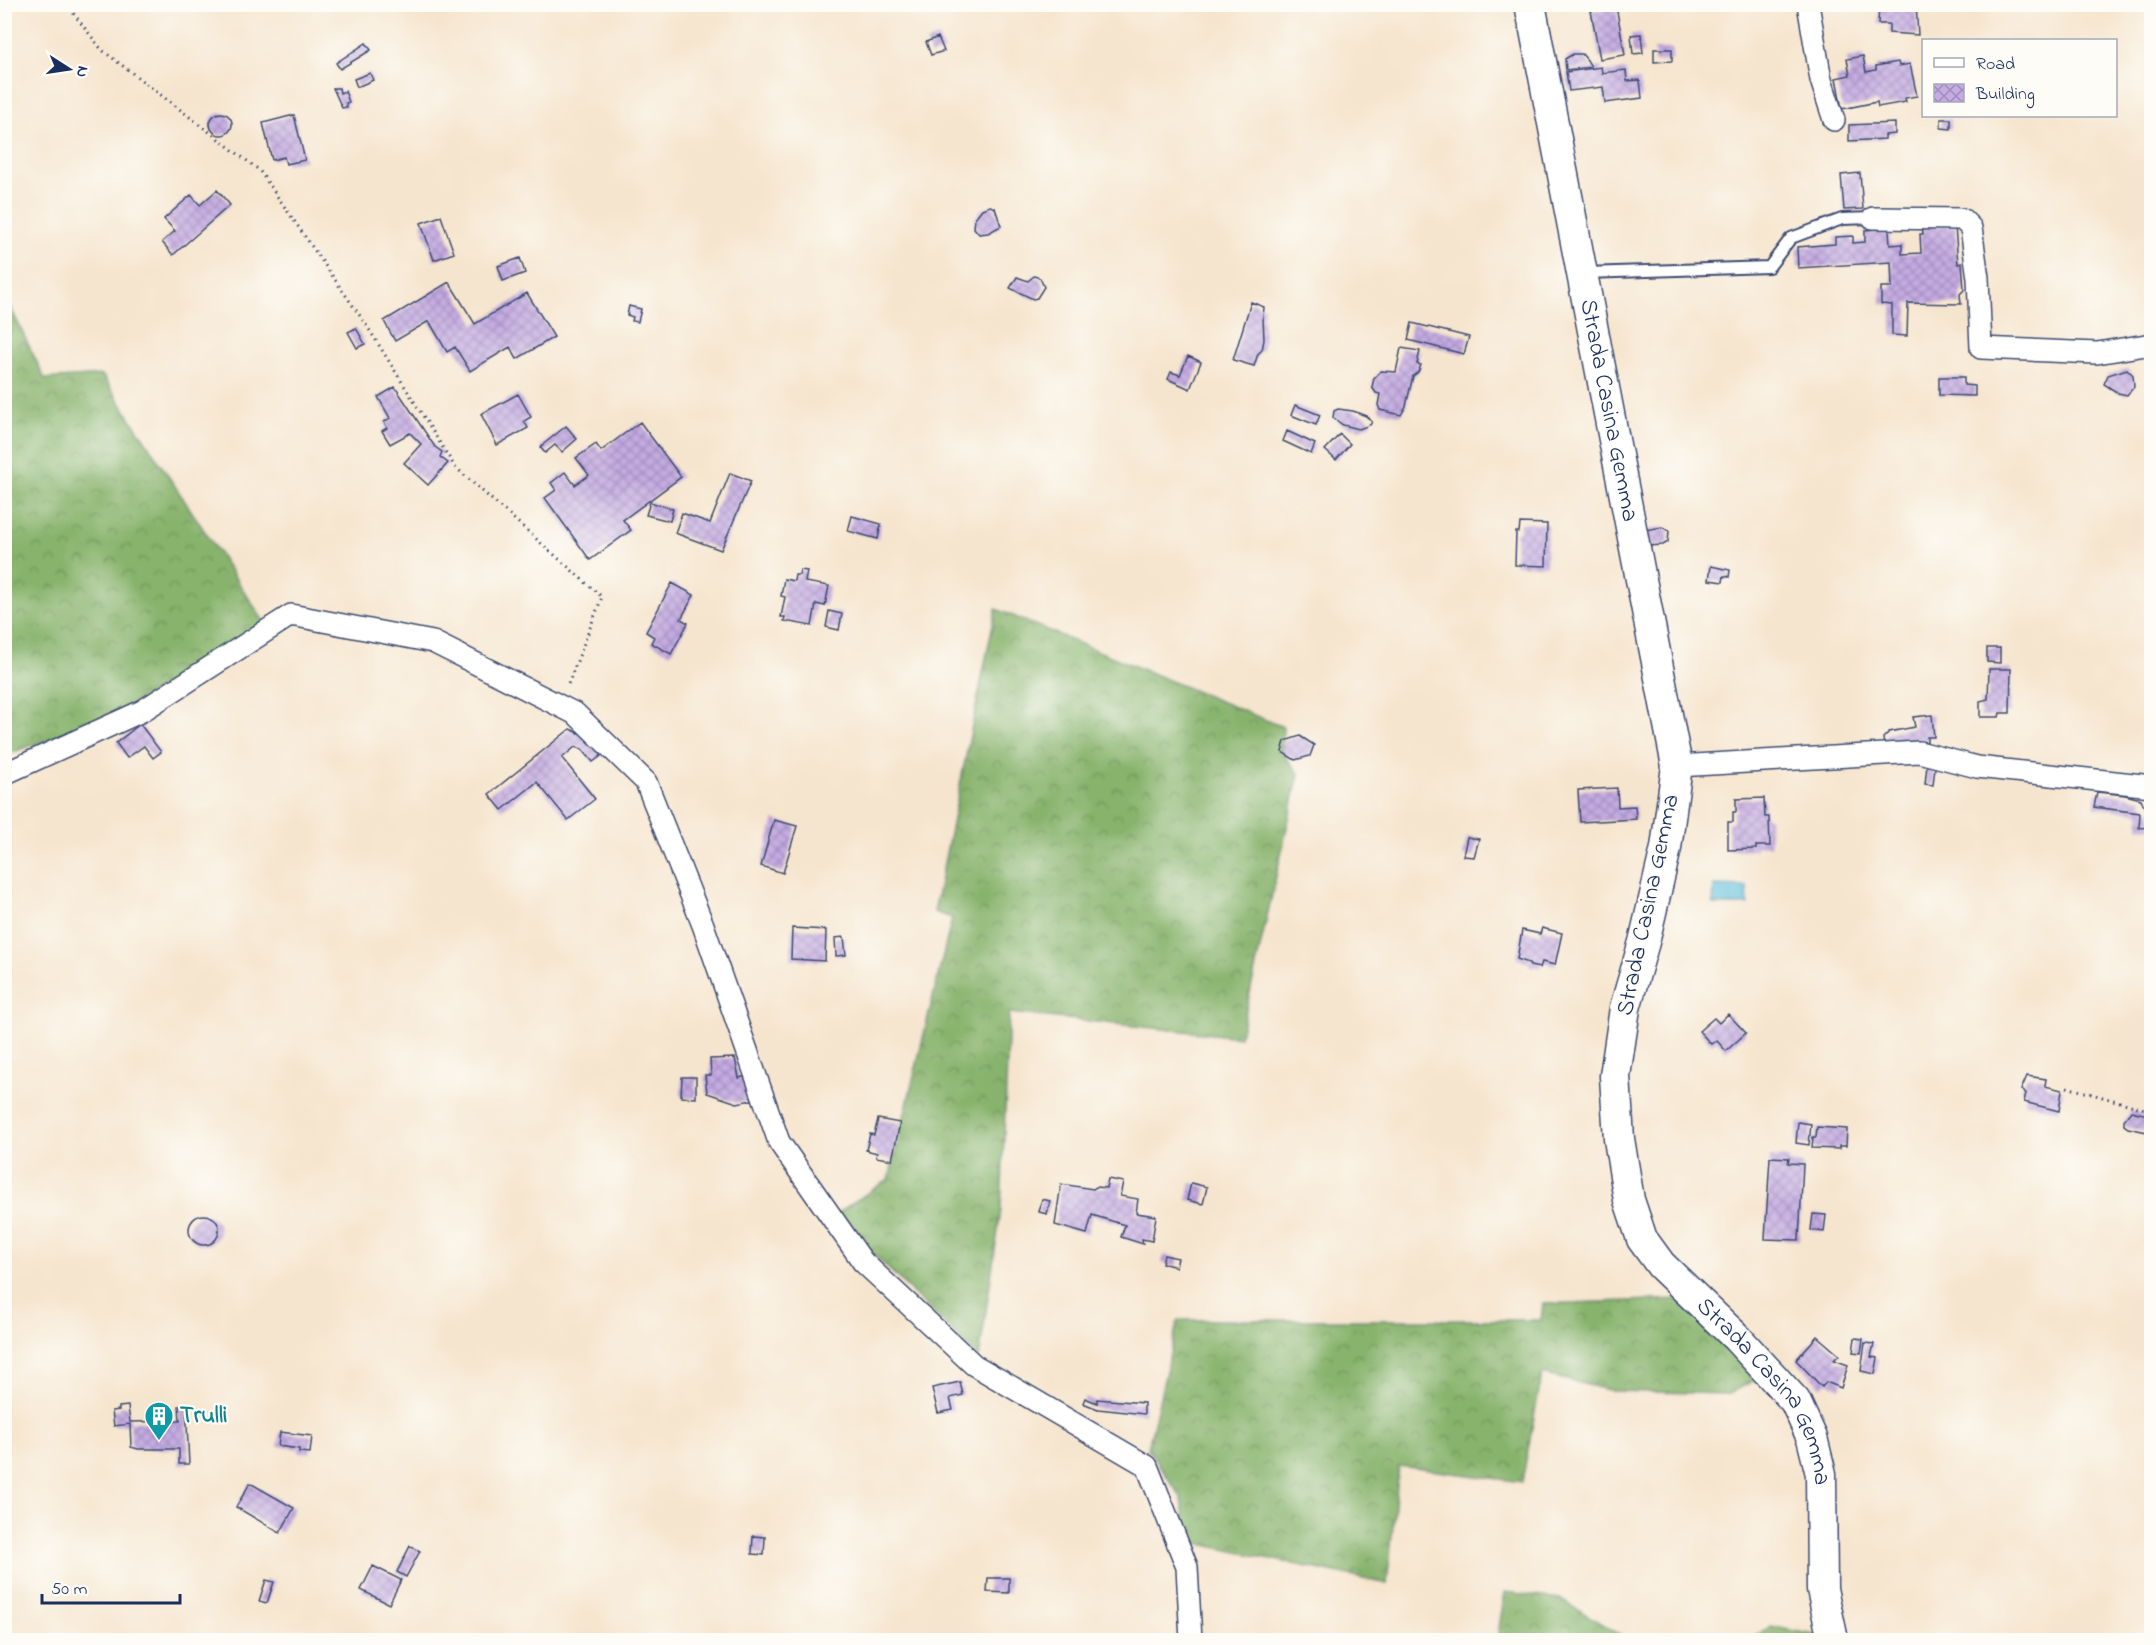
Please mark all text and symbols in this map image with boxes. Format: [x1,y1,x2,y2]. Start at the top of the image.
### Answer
north arrow [39,39,99,99]
legend [1922,39,2117,117]
text: Road [1976,52,2015,78]
text: N [69,64,95,80]
text: Building [1975,82,2035,109]
street label: Strada Casina Gemma [1570,296,1647,525]
street label: Strada Casina Gemma [1608,791,1690,1019]
street label: Strada Casina Gemma [1688,1290,1839,1485]
place label: Trulli [180,1399,227,1434]
building icon: Trulli [143,1400,175,1442]
scale bar [42,1567,180,1605]
text: 50 m [51,1577,88,1603]

